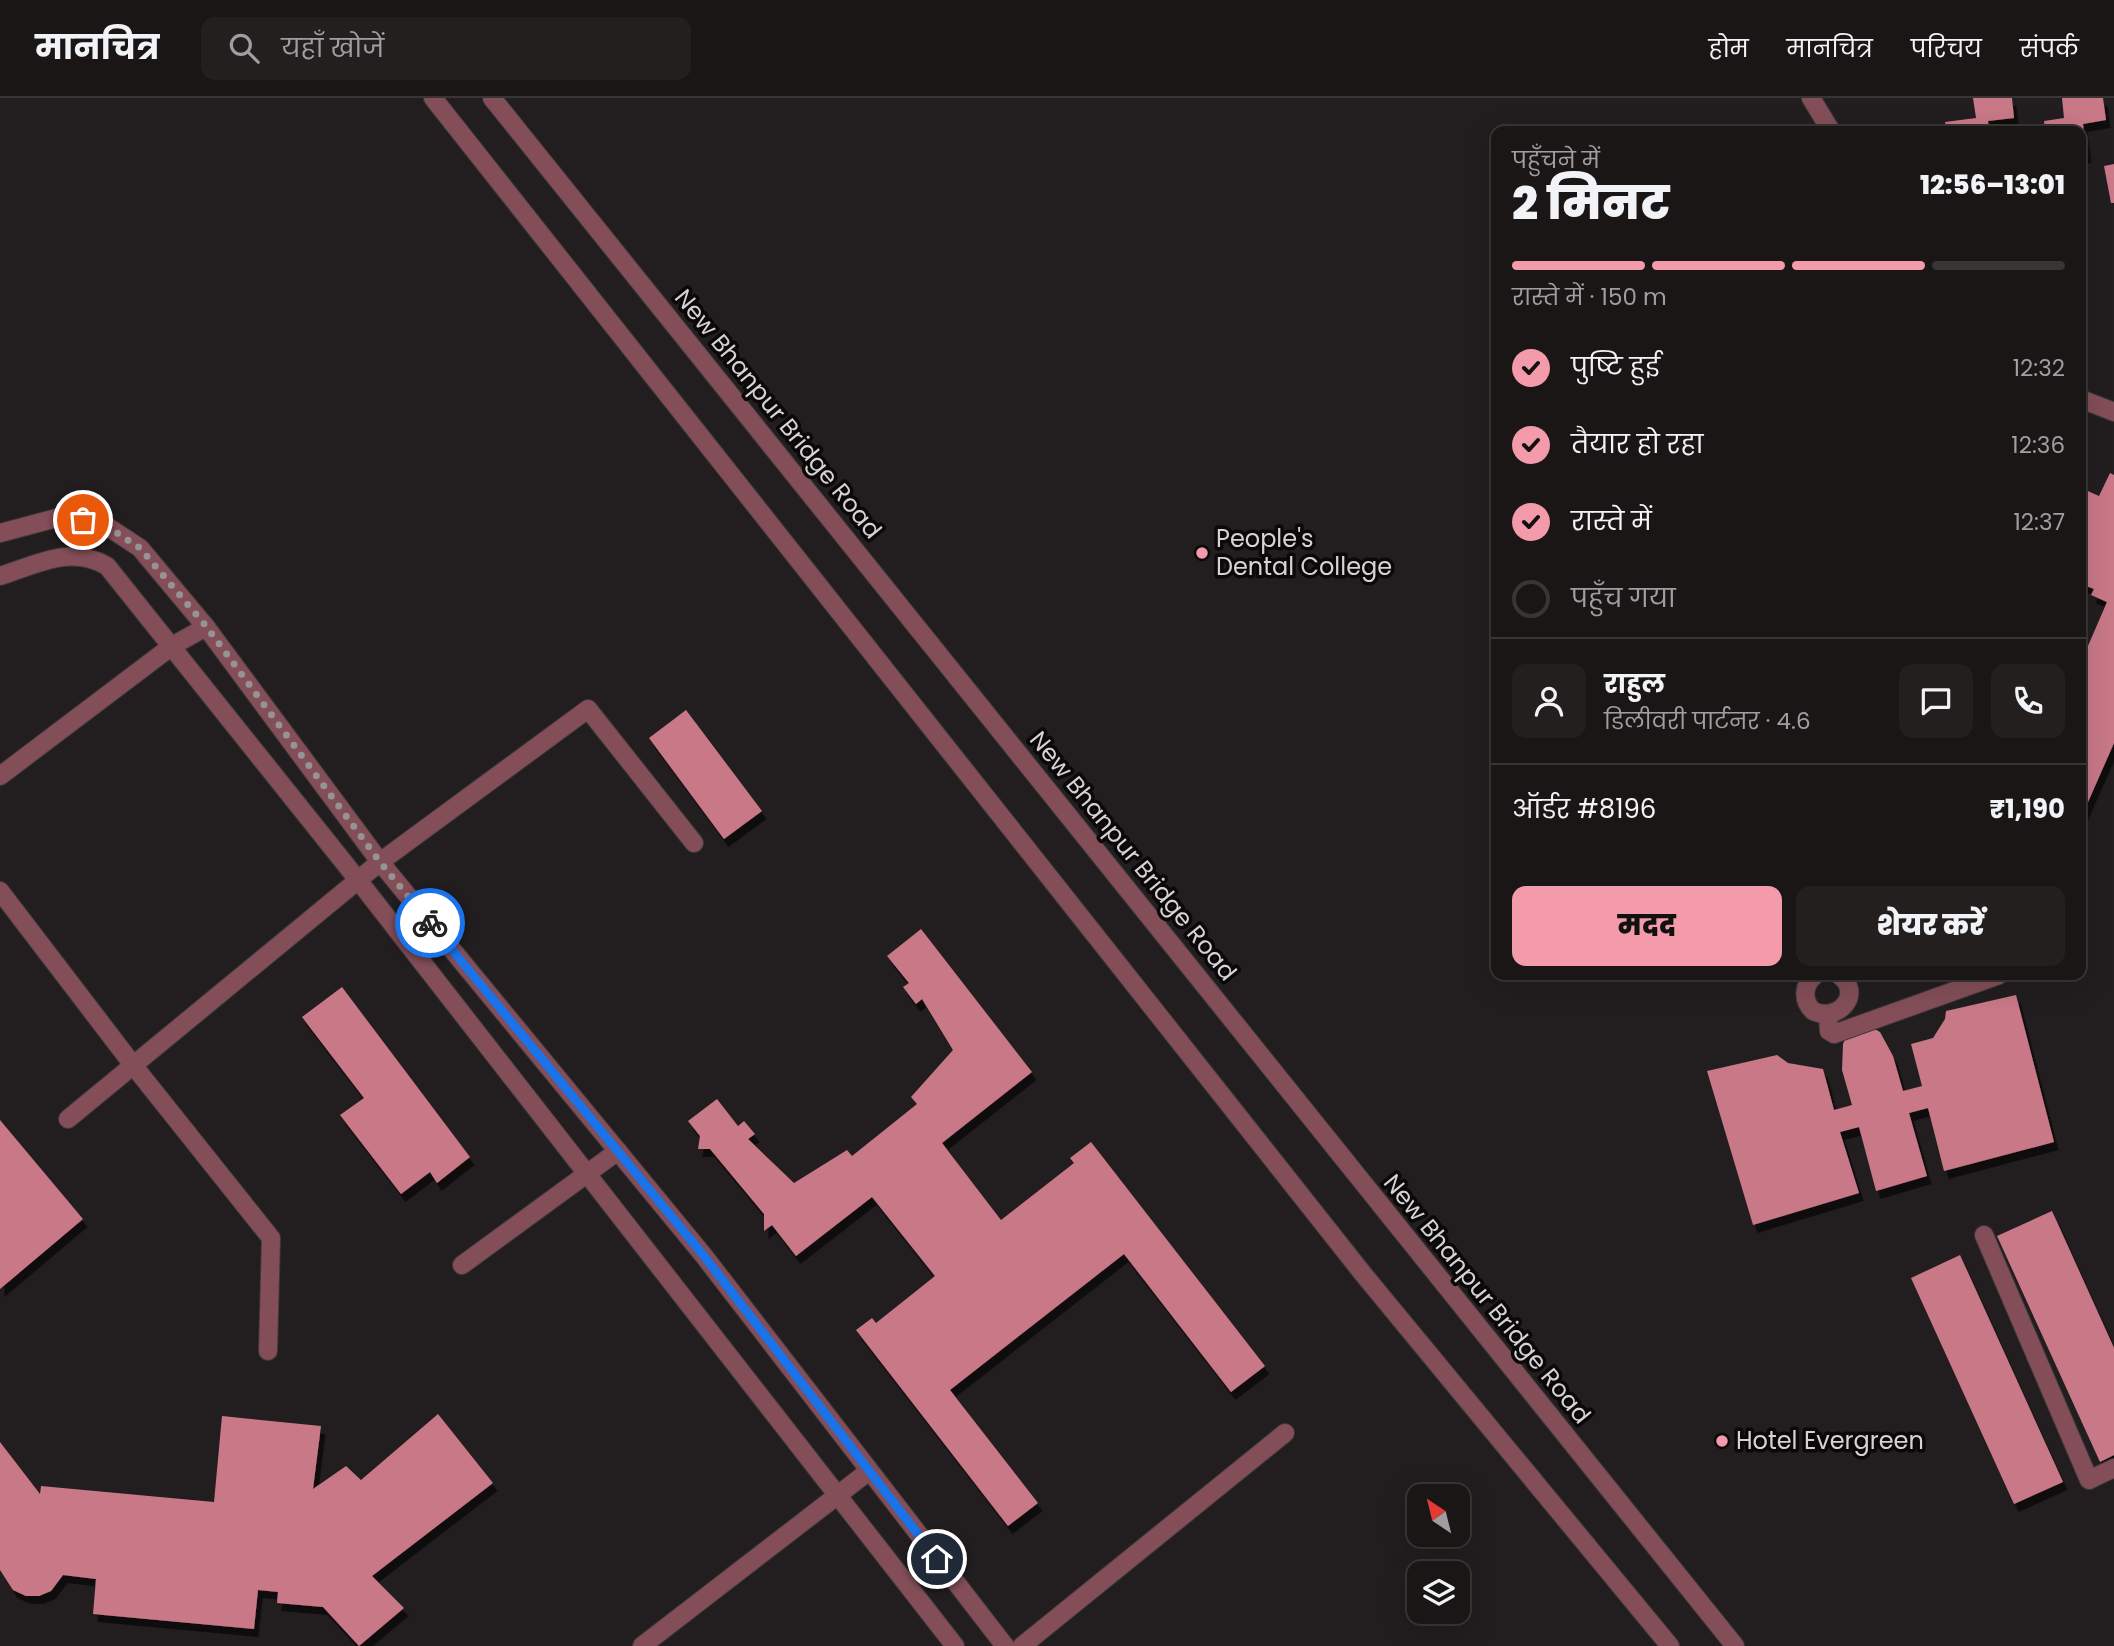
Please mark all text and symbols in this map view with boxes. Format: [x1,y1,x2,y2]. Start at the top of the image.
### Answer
search box [201,17,691,80]
text: मानचित्र [35,24,159,71]
icon: search [225,29,263,67]
text: यहाँ खोजें [281,30,384,66]
text: होम [1709,32,1749,65]
text: मानचित्र [1787,32,1873,65]
text: परिचय [1911,32,1982,65]
text: संपर्क [2020,32,2079,65]
text: पहुँचने में [1512,144,1600,176]
text: 12:56–13:01 [1920,167,2065,203]
text: 2 मिनट [1512,171,1670,235]
text: रास्ते में · 150 m [1512,281,1667,313]
street label: New Bhanpur Bridge Road [667,282,889,545]
icon: check [1512,349,1550,387]
text: पुष्टि हुई [1571,349,1660,385]
text: 12:32 [2013,352,2065,384]
icon: check [1512,426,1550,464]
text: तैयार हो रहा [1571,426,1703,462]
text: 12:36 [2011,429,2065,461]
pin [53,490,113,550]
icon: bag [64,501,102,539]
icon: check [1512,503,1550,541]
text: रास्ते में [1571,503,1652,539]
text: 12:37 [2013,506,2065,538]
place label: People's Dental College [1216,522,1392,583]
marker: People's Dental College [1194,545,1210,561]
text: पहुँच गया [1571,580,1676,616]
button: person [1512,664,1586,738]
button: chat [1899,664,1973,738]
button: phone [1991,664,2065,738]
text: राहुल [1604,666,1665,702]
text: डिलीवरी पार्टनर · 4.6 [1604,705,1811,737]
street label: New Bhanpur Bridge Road [1022,724,1244,987]
text: ऑर्डर #8196 [1512,791,1656,827]
text: ₹1,190 [1989,791,2065,827]
button: मदद [1512,886,1782,966]
button: शेयर करें [1796,886,2065,966]
courier [395,888,465,958]
icon: bike [411,904,449,942]
street label: New Bhanpur Bridge Road [1376,1167,1598,1430]
place label: Hotel Evergreen [1736,1424,1924,1457]
marker: Hotel Evergreen [1714,1433,1730,1449]
north arrow [1407,1484,1470,1547]
map controls [1407,1484,1470,1624]
pin [907,1529,967,1589]
icon: home [918,1540,956,1578]
button: layers [1407,1561,1470,1624]

